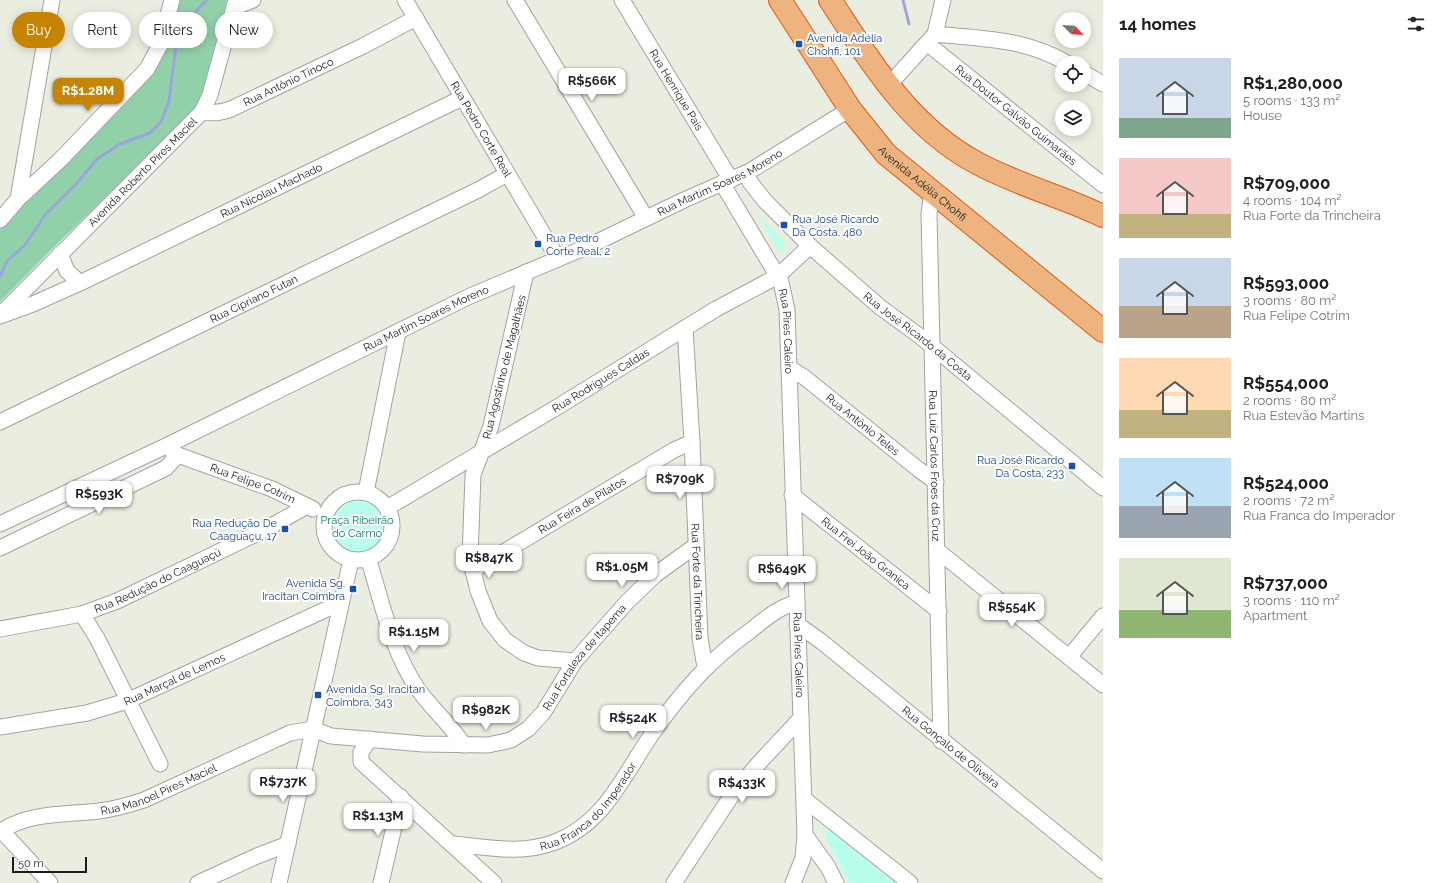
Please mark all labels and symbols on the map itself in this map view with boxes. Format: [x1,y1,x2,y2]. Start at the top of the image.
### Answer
north arrow [1055,12,1091,48]
place label: Avenida Adélia Chohfi, 101 [807,32,882,58]
marker: Avenida Adélia Chohfi, 101 [794,39,804,49]
street label: Rua Henrique Pais [646,47,706,133]
street label: Rua Antônio Tinoco [241,55,336,109]
street label: Rua Doutor Galvão Guimarães [952,62,1079,168]
pin: R$566K [559,68,625,102]
pin: R$1.28M [51,78,125,112]
street label: Rua Pedro Corte Real [448,79,514,180]
street label: Avenida Roberto Pires Maciel [86,115,200,229]
street label: Avenida Adélia Chohfi [875,144,969,224]
street label: Rua Martim Soares Moreno [655,146,785,219]
street label: Rua Nicolau Machado [218,160,325,221]
place label: Rua José Ricardo Da Costa, 480 [792,213,880,239]
marker: Rua José Ricardo Da Costa, 480 [779,220,789,230]
place label: Rua Pedro Corte Real, 2 [546,232,611,258]
marker: Rua Pedro Corte Real, 2 [533,239,543,249]
street label: Rua Cipriano Futan [208,272,300,326]
street label: Rua Martim Soares Moreno [361,283,491,355]
street label: Rua Pires Caleiro [776,288,795,375]
street label: Rua José Ricardo da Costa [861,290,974,384]
street label: Rua Agostinho de Magalhães [480,294,529,440]
street label: Rua Rodrigues Caldas [550,346,652,416]
street label: Rua Luiz Carlos Froes da Cruz [926,390,942,542]
street label: Rua Antônio Teles [823,391,902,458]
place label: Rua José Ricardo Da Costa, 233 [977,454,1064,480]
street label: Rua Felipe Cotrim [208,461,297,506]
marker: Rua José Ricardo Da Costa, 233 [1067,461,1077,471]
pin: R$709K [647,466,713,500]
street label: Rua Feira de Pilatos [536,474,628,537]
pin: R$593K [66,481,132,515]
park label: Praça Ribeirão do Carmo [320,514,394,540]
street label: Rua Frei João Granica [819,515,912,593]
place label: Rua Redução De Caaguaçu, 17 [192,517,278,543]
street label: Rua Forte da Trincheira [688,523,706,640]
marker: Rua Redução De Caaguaçu, 17 [280,524,290,534]
pin: R$847K [456,545,522,579]
street label: Rua Redução do Caaguaçú [92,546,223,616]
pin: R$1.05M [585,554,659,588]
pin: R$649K [749,556,815,590]
place label: Avenida Sg. Iracitan Coimbra [262,577,345,603]
marker: Avenida Sg. Iracitan Coimbra [348,584,358,594]
pin: R$554K [979,594,1045,628]
street label: Rua Fortaleza de Itapema [540,602,629,713]
street label: Rua Pires Caleiro [790,612,806,698]
pin: R$1.15M [377,619,451,653]
street label: Rua Marçal de Lemos [122,651,227,709]
place label: Avenida Sg. Iracitan Coimbra, 343 [326,683,425,709]
marker: Avenida Sg. Iracitan Coimbra, 343 [313,690,323,700]
pin: R$982K [453,697,519,731]
street label: Rua Gonçalo de Oliveira [899,704,1002,791]
pin: R$524K [600,705,666,739]
street label: Rua Franca do Imperador [539,760,639,853]
street label: Rua Manoel Pires Maciel [100,762,219,818]
pin: R$737K [250,769,316,803]
pin: R$433K [709,770,775,804]
pin: R$1.13M [341,803,415,837]
scale bar [12,855,87,874]

